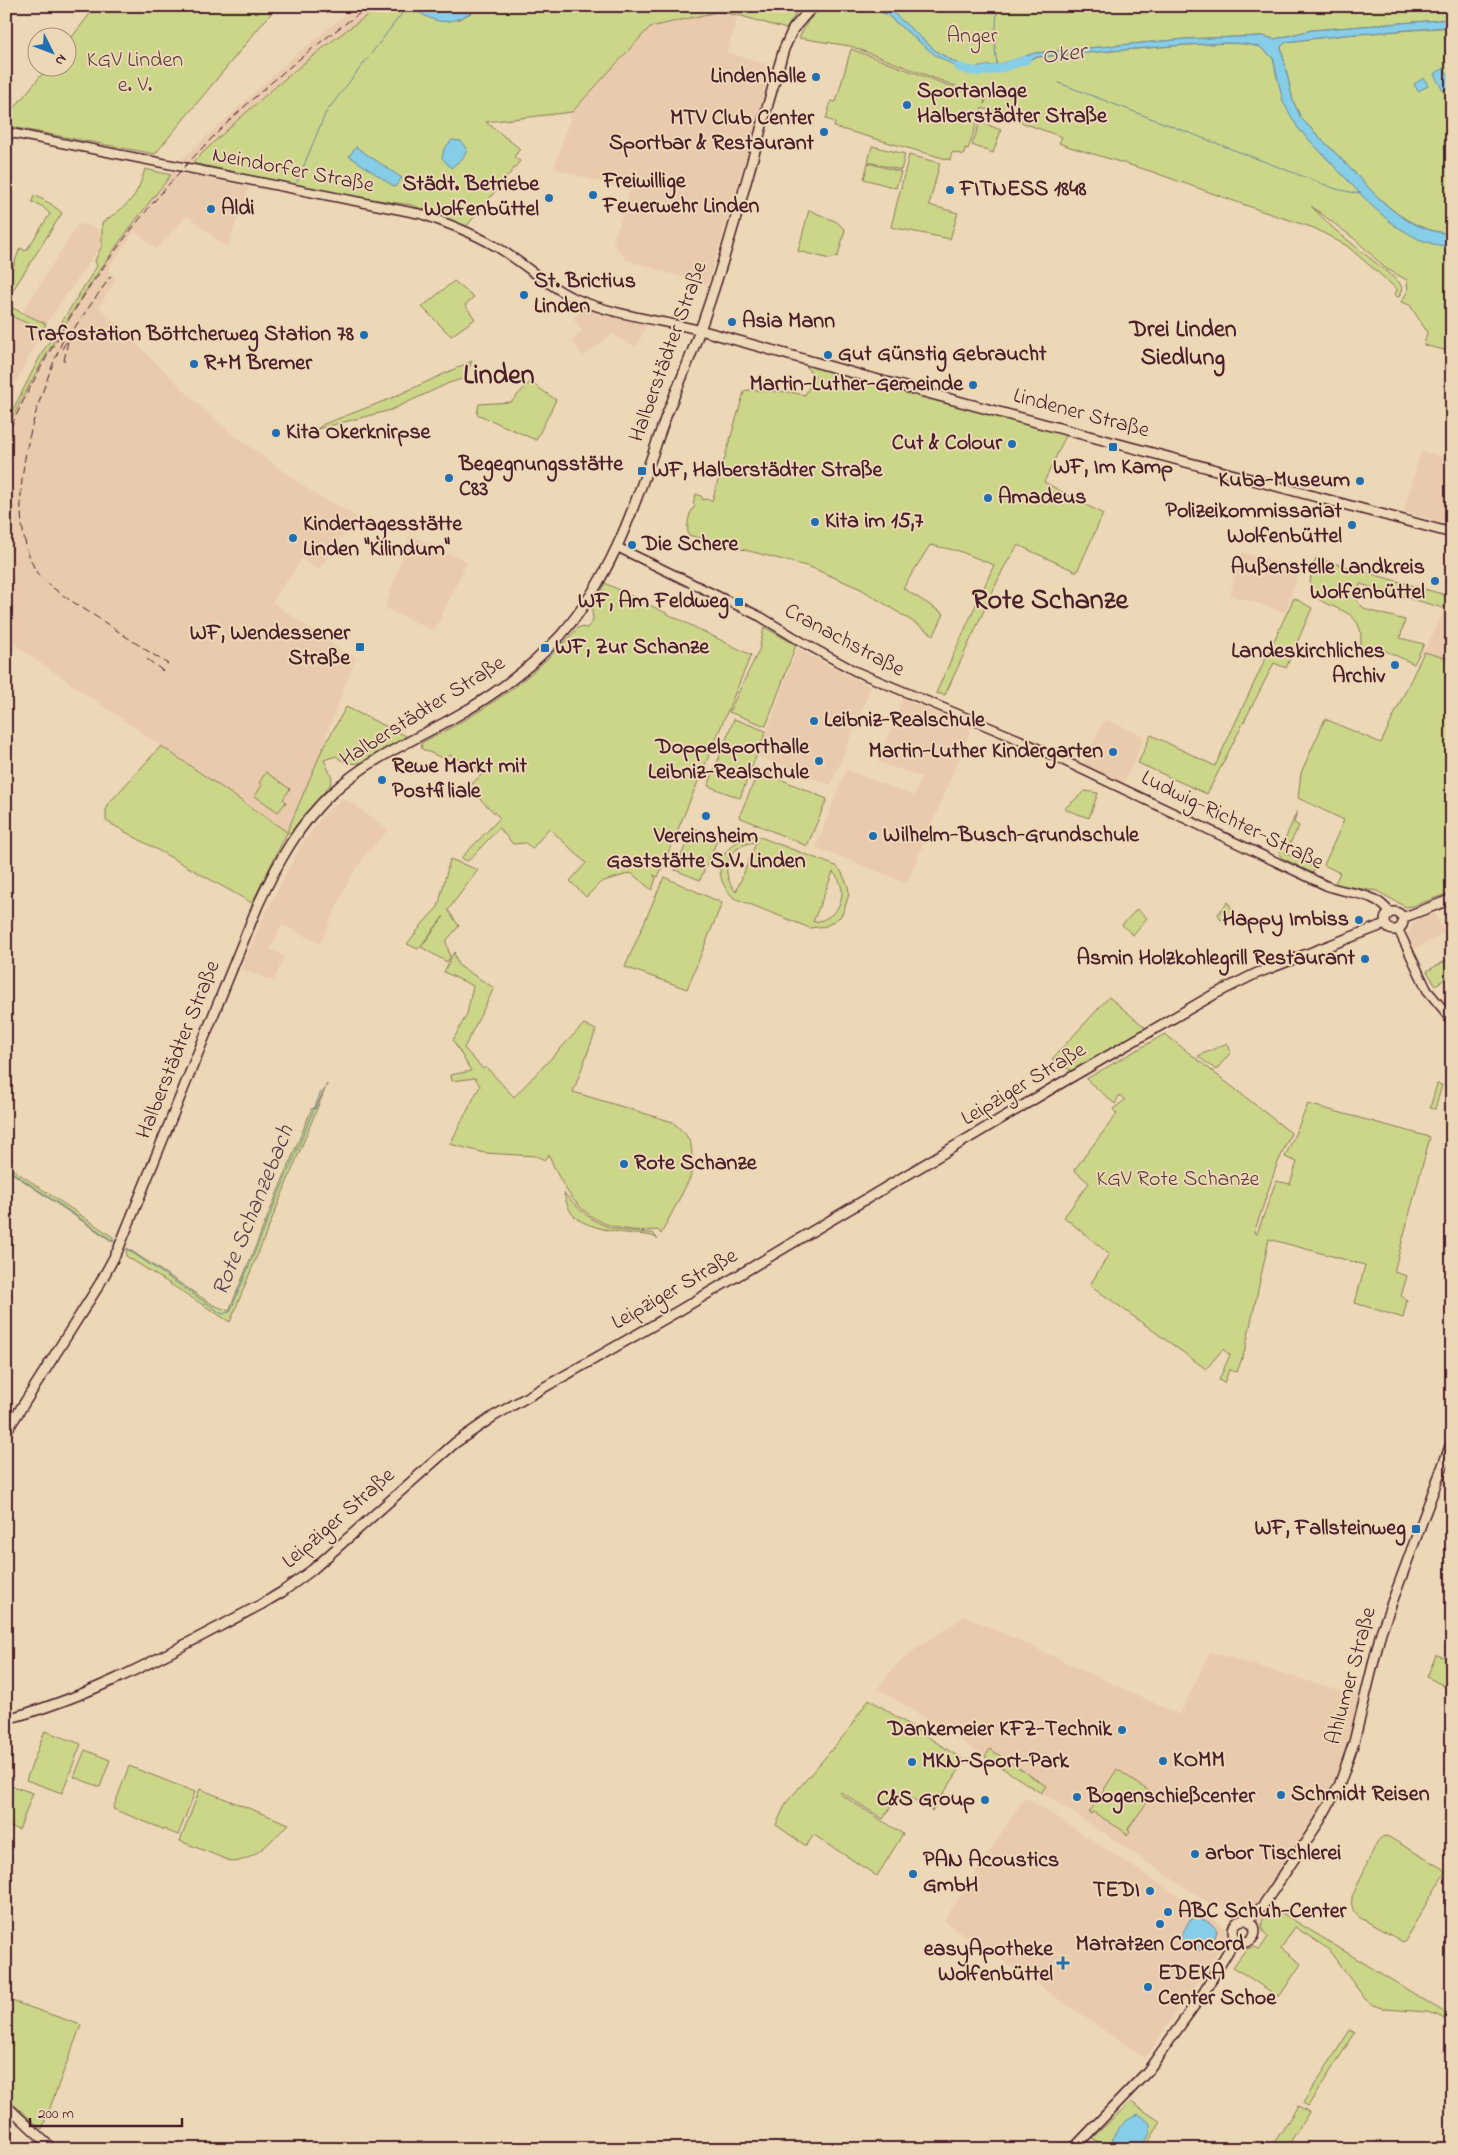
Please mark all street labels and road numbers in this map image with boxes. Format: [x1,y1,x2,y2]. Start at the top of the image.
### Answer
street label: Neindorfer Straße [209,140,377,202]
street label: Halberstädter Straße [621,257,717,447]
street label: Lindener Straße [1009,380,1153,448]
street label: Cranachstraße [778,596,910,686]
street label: Halberstädter Straße [334,648,512,776]
street label: Ludwig-Richter-Straße [1135,763,1329,880]
street label: Halberstädter Straße [129,956,229,1144]
street label: Leipziger Straße [955,1035,1093,1136]
street label: Leipziger Straße [606,1241,745,1340]
street label: Leipziger Straße [275,1461,403,1578]
street label: Ahlumer Straße [1318,1604,1386,1748]

